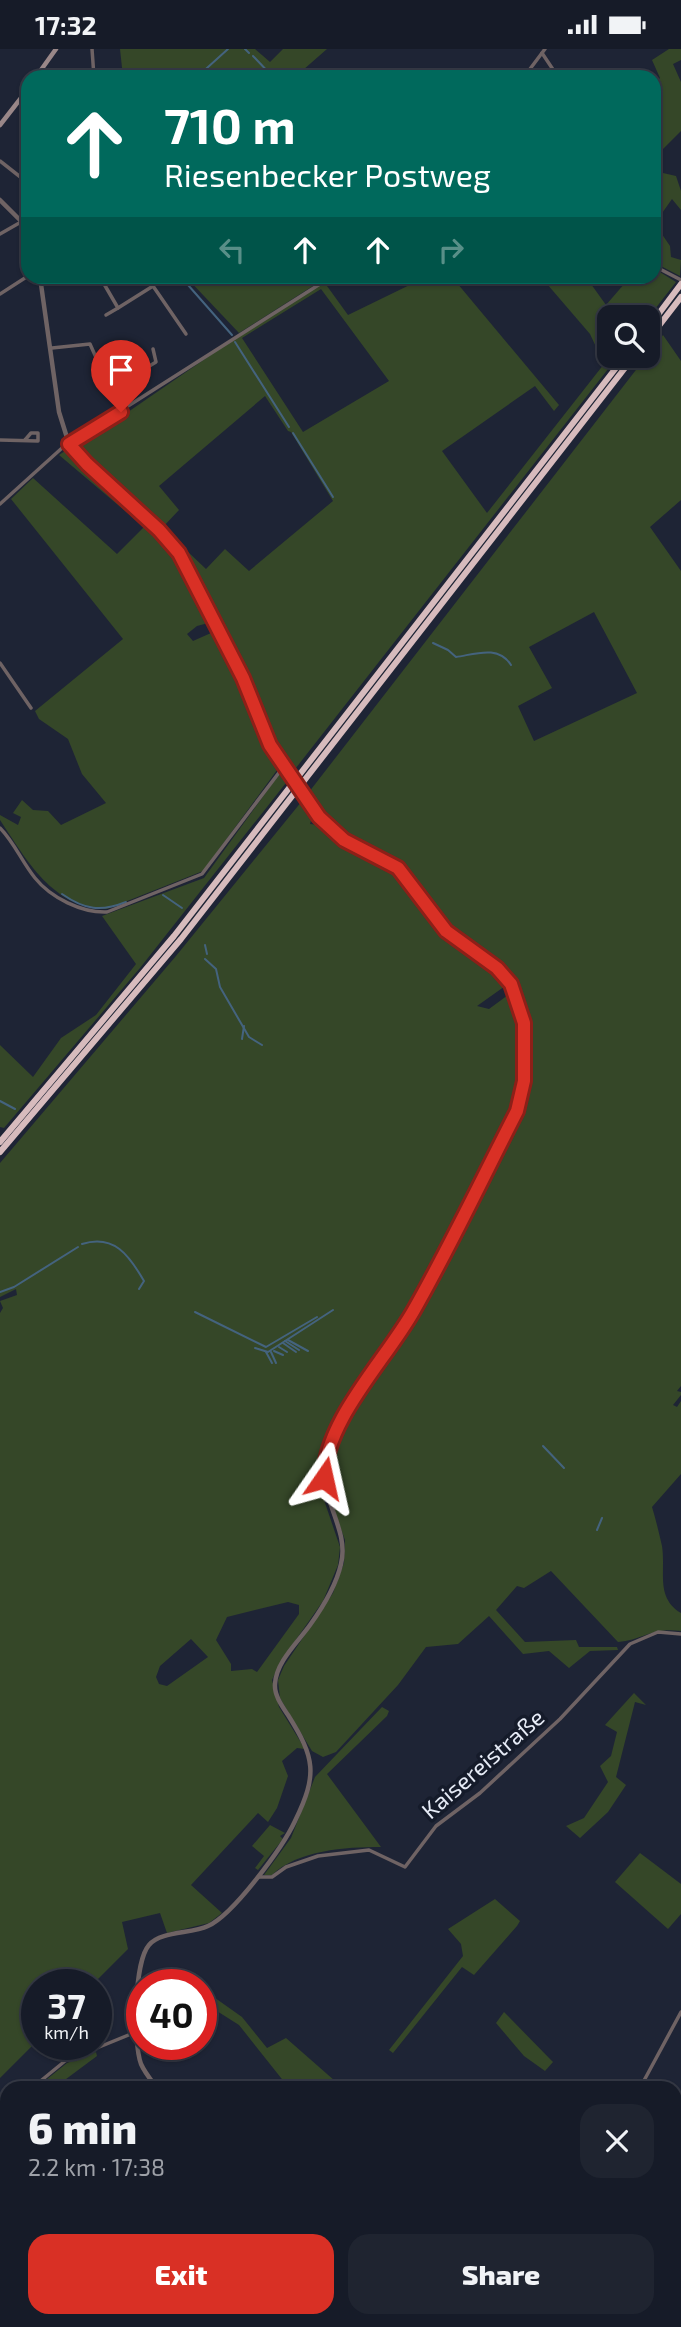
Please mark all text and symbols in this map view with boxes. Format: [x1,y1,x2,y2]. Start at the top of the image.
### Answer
text: 17:32 [35,9,97,40]
text: 710 m [164,95,296,154]
icon: ahead [49,98,140,189]
text: Riesenbecker Postweg [164,155,491,193]
icon: left [213,231,251,269]
icon: ahead [286,231,324,269]
icon: ahead [359,231,397,269]
icon: right [432,231,470,269]
map controls [597,305,660,368]
button: search [597,305,660,368]
pin [91,340,151,412]
icon: arrive [102,351,140,389]
position arrow [287,1441,361,1515]
street label: Kaisereistraße [415,1702,549,1824]
speed limit sign: 40 [126,1969,217,2060]
text: 37 [47,1984,86,2026]
text: km/h [44,2021,89,2043]
text: 6 min [28,2102,137,2152]
button: close [580,2104,654,2178]
text: 2.2 km · 17:38 [28,2153,165,2181]
button: Exit [28,2234,334,2314]
button: Share [348,2234,654,2314]

